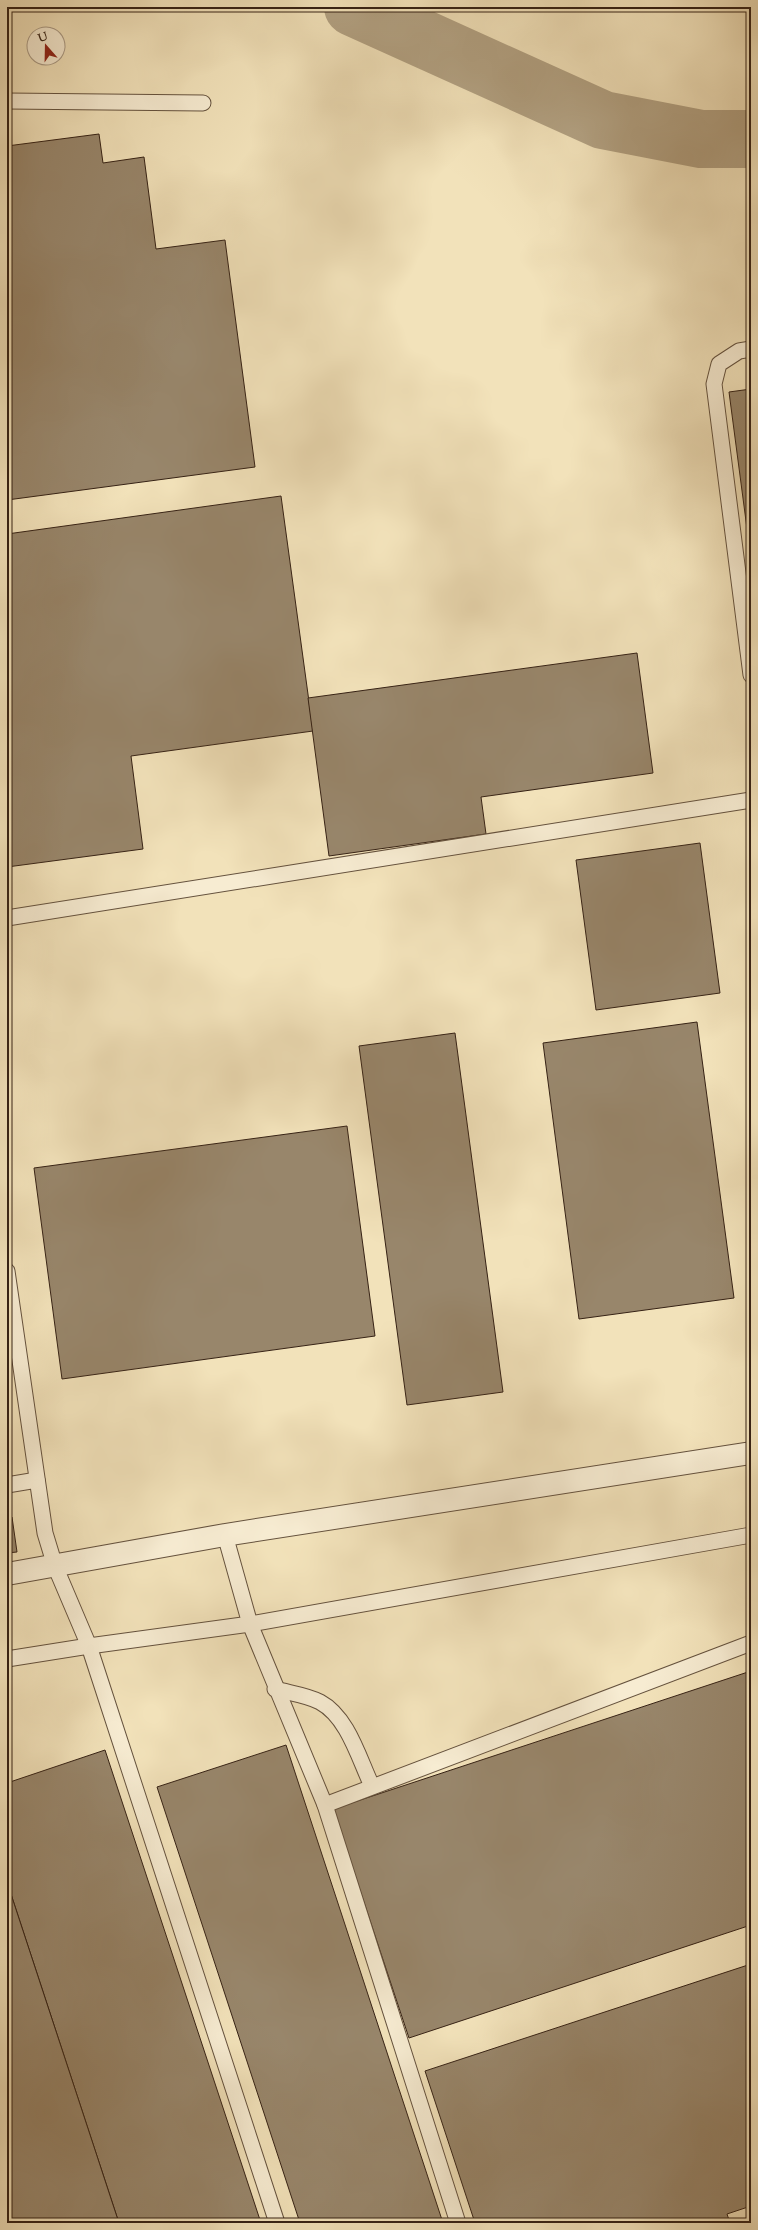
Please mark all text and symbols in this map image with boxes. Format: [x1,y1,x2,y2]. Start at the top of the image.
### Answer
north arrow [26,26,66,66]
text: U [35,28,50,47]

